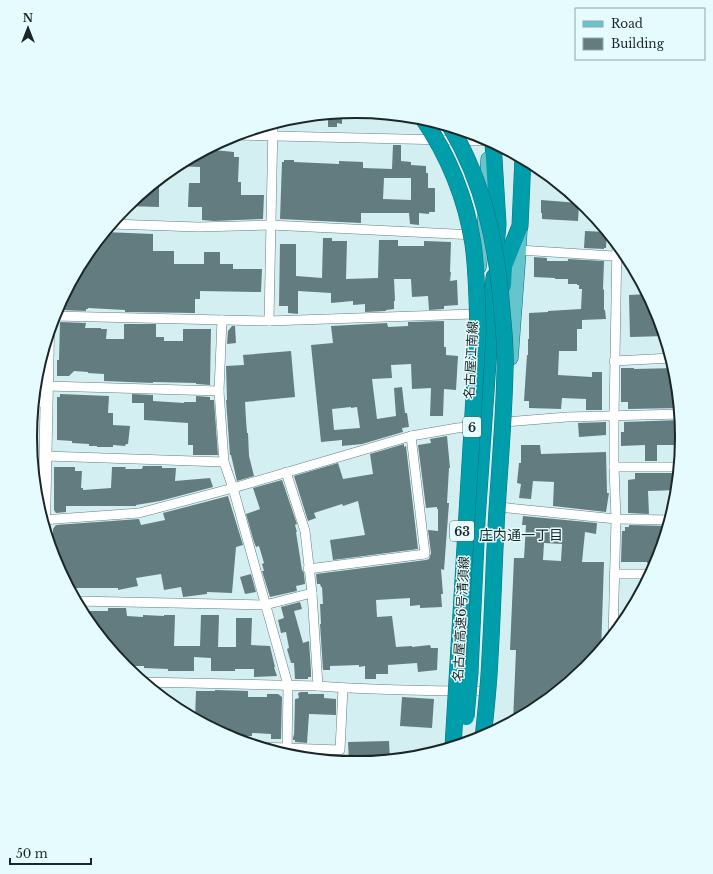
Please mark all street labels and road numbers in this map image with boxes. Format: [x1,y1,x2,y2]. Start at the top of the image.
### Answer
street label: 名古屋江南線 [460,321,482,399]
road number: 6 [463,417,481,437]
road number: 63 [450,521,474,541]
street label: 名古屋高速6号清須線 [449,556,473,682]

